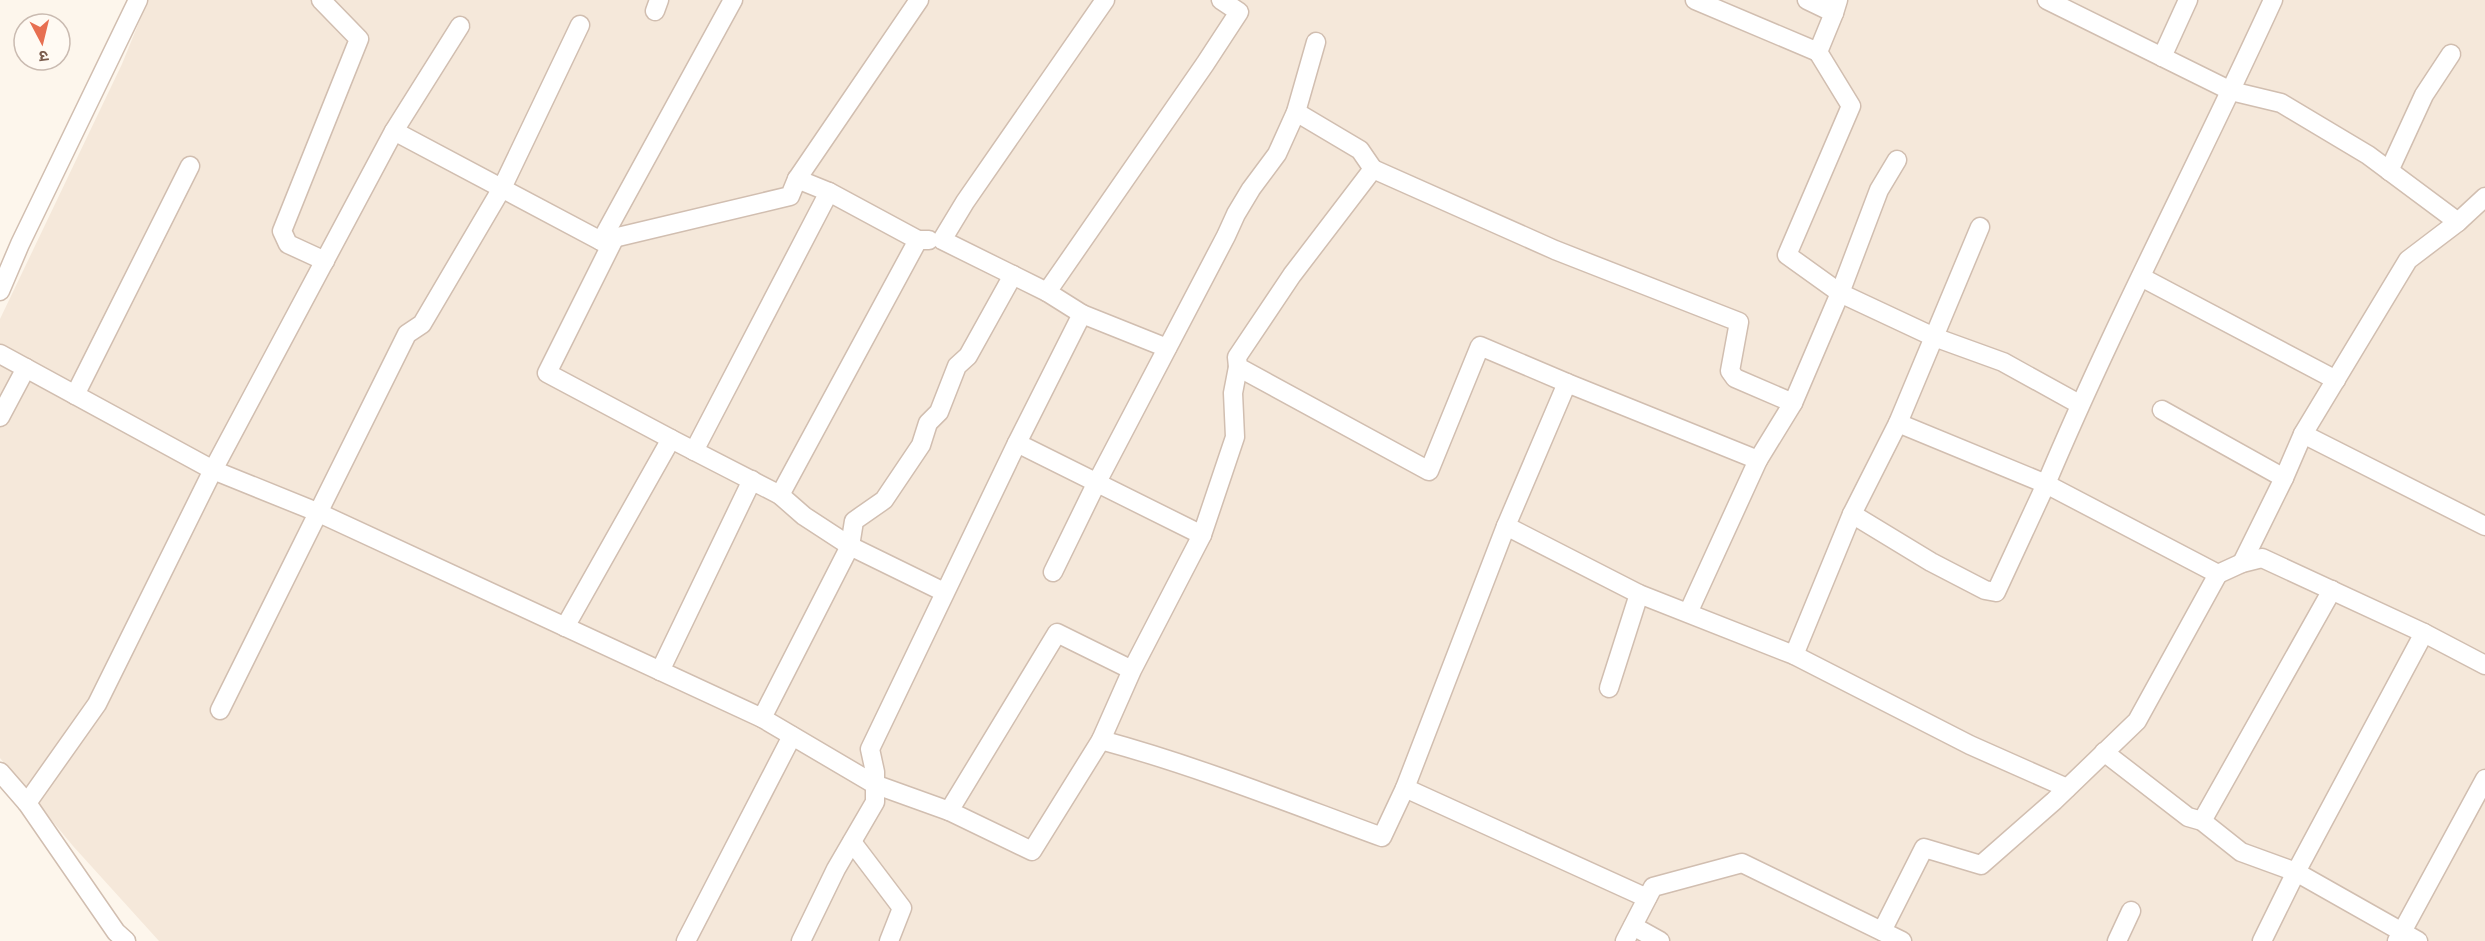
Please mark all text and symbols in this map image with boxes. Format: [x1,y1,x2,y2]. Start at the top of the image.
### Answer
north arrow [12,12,72,72]
text: उ [37,47,50,66]

